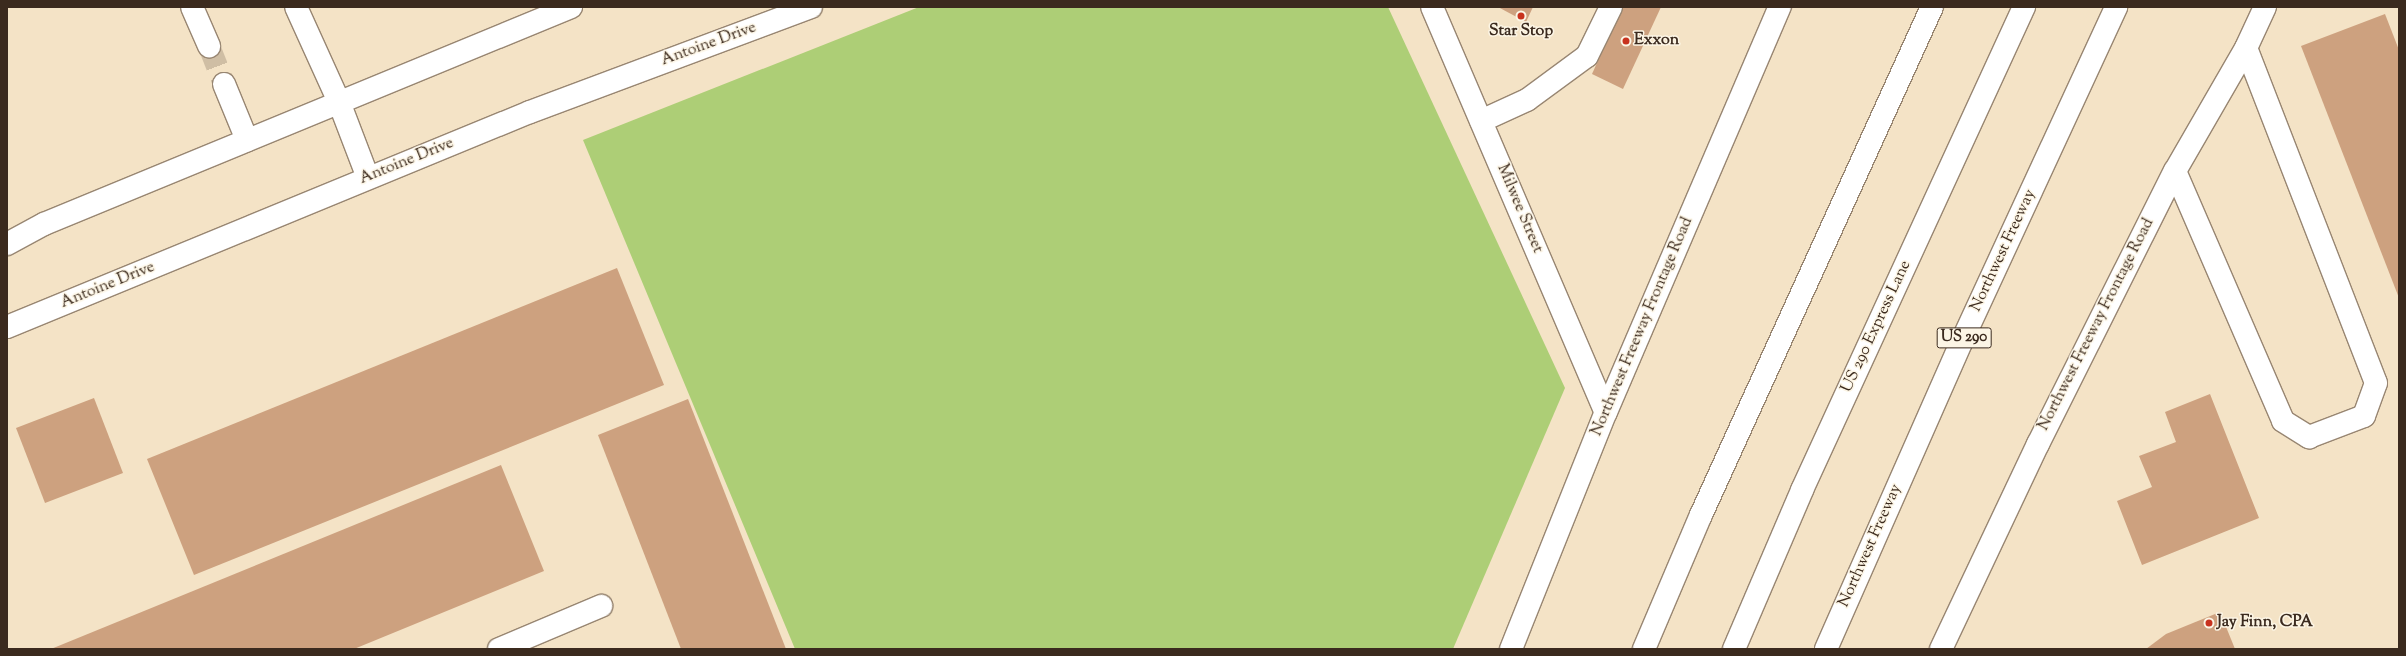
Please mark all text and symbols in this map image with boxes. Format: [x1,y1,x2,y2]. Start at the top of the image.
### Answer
marker: Star Stop [1516,11,1526,21]
street label: Antoine Drive [659,19,759,71]
place label: Star Stop [1489,22,1553,42]
place label: Exxon [1634,31,1679,51]
marker: Exxon [1621,36,1631,46]
street label: Antoine Drive [357,134,457,190]
street label: Milwee Street [1492,162,1546,256]
street label: Northwest Freeway [1967,187,2041,315]
street label: Northwest Freeway Frontage Road [1588,215,1698,439]
street label: Northwest Freeway Frontage Road [2035,216,2159,434]
street label: Antoine Drive [58,258,158,314]
street label: US 290 Express Lane [1838,258,1916,396]
road number: US 290 [1936,325,1992,351]
street label: Northwest Freeway [1835,482,1907,610]
place label: Jay Finn, CPA [2217,613,2313,633]
marker: Jay Finn, CPA [2204,618,2214,628]

